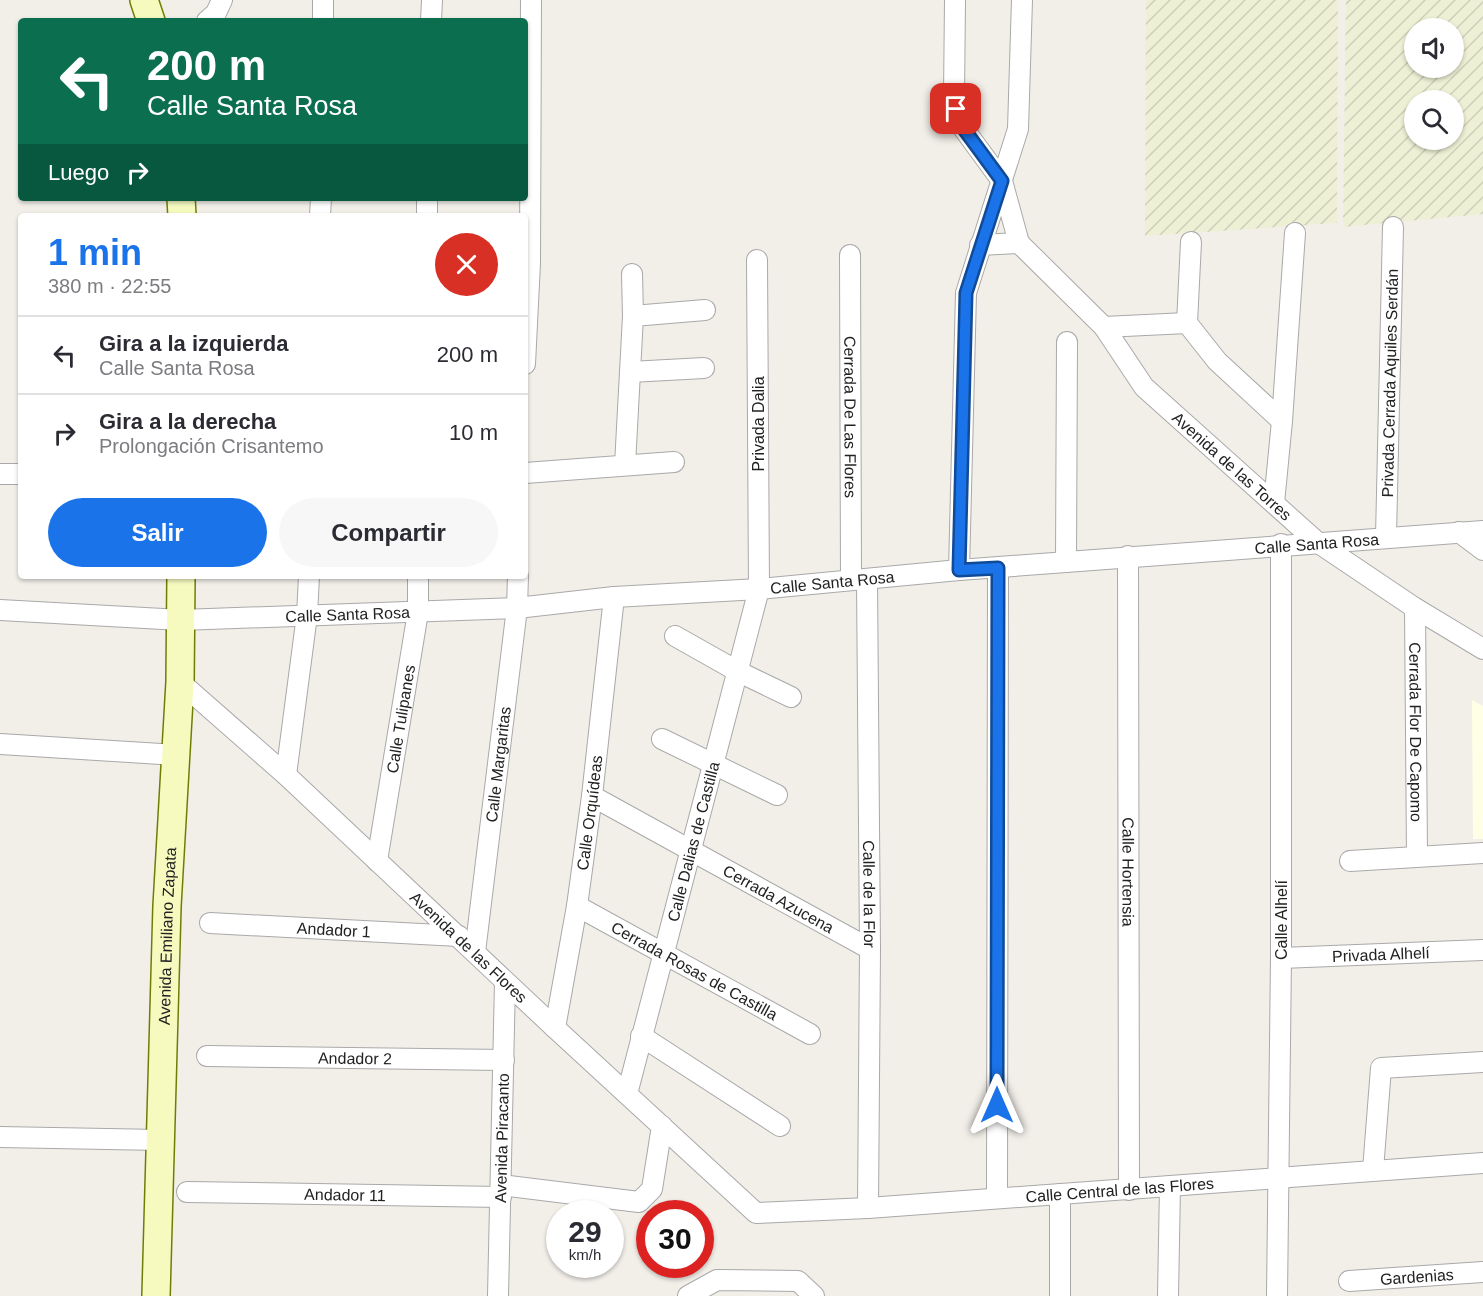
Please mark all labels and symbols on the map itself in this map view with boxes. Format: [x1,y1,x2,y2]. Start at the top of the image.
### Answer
pin [930,83,981,134]
street label: Privada Cerrada Aquiles Serdán [1378,269,1401,498]
street label: Cerrada De Las Flores [842,336,859,498]
street label: Privada Dalia [750,376,767,472]
street label: Avenida de las Torres [1169,408,1295,523]
street label: Calle Santa Rosa [1254,530,1380,556]
street label: Calle Santa Rosa [770,568,895,596]
street label: Calle Santa Rosa [285,603,410,625]
street label: Cerrada Flor De Capomo [1407,642,1425,822]
street label: Calle Tulipanes [383,664,418,774]
street label: Calle Margaritas [482,706,513,823]
street label: Calle Orquídeas [573,754,605,871]
street label: Calle Dalias de Castilla [664,760,722,923]
street label: Calle Hortensia [1120,817,1137,927]
street label: Calle de la Flor [861,840,878,949]
street label: Avenida Emiliano Zapata [155,847,179,1025]
street label: Cerrada Azucena [720,861,837,936]
street label: Calle Alhelí [1273,879,1290,960]
street label: Avenida de las Flores [407,888,531,1006]
street label: Cerrada Rosas de Castilla [608,918,781,1023]
street label: Andador 1 [296,919,371,940]
street label: Privada Alhelí [1332,944,1431,964]
street label: Andador 2 [318,1049,392,1067]
street label: Avenida Piracanto [492,1073,511,1203]
position arrow [965,1073,1029,1137]
street label: Calle Central de las Flores [1025,1174,1214,1205]
street label: Andador 11 [304,1185,386,1204]
speed limit sign: 30 [636,1200,714,1278]
street label: Gardenias [1379,1265,1454,1287]

